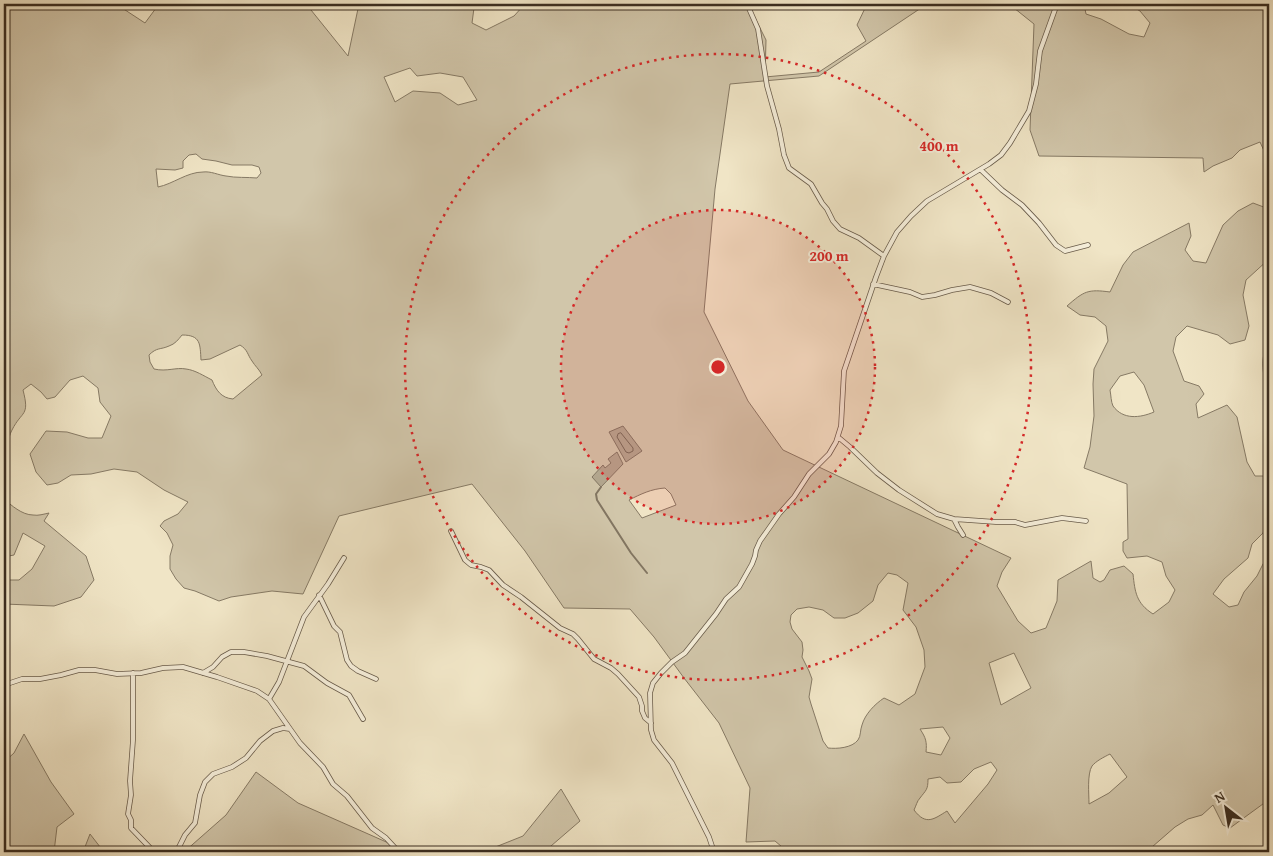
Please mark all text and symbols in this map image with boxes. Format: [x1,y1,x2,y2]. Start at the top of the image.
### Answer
text: 400 m [919,135,959,156]
text: 200 m [809,245,849,266]
centre of rings [709,358,727,376]
north arrow [1200,784,1250,834]
text: N [1210,786,1229,808]

